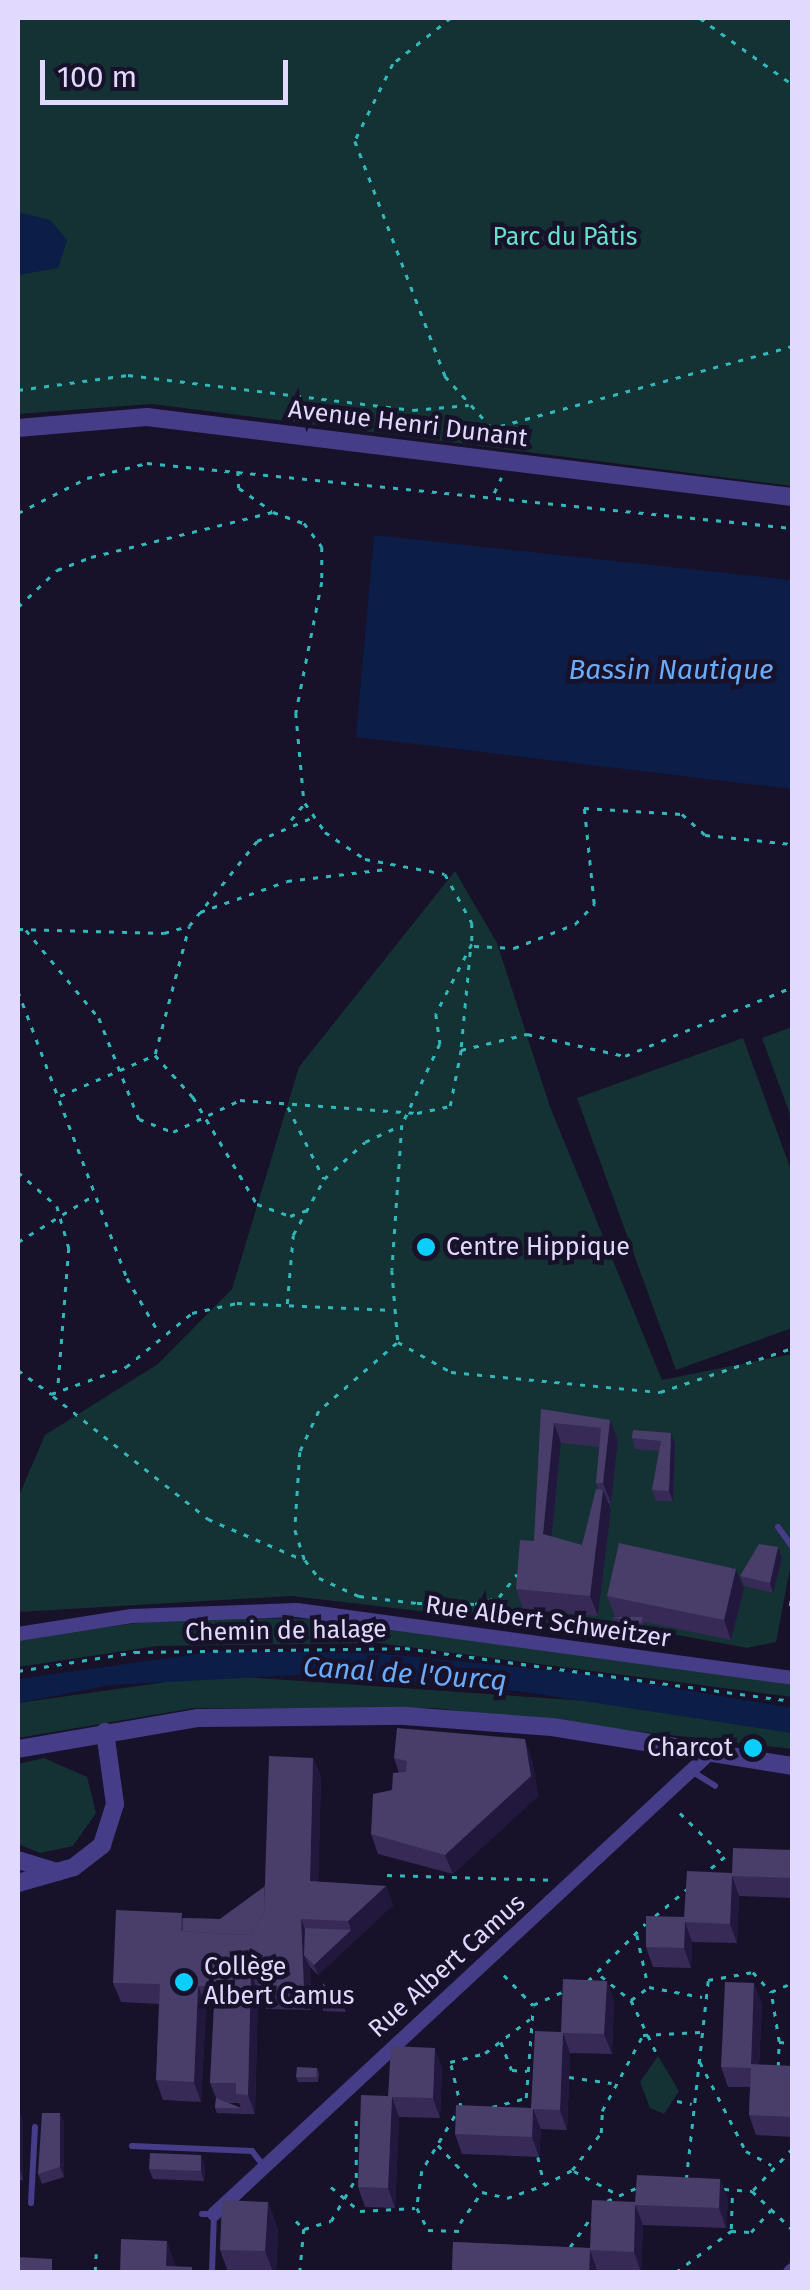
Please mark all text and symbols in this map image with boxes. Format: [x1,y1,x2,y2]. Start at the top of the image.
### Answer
scale bar [45,40,292,102]
text: 100 m [57,59,137,95]
park label: Parc du Pâtis [493,222,637,252]
street label: Avenue Henri Dunant [287,394,529,454]
water label: Bassin Nautique [568,653,774,687]
place label: Centre Hippique [446,1232,630,1262]
marker: Centre Hippique [415,1236,437,1258]
street label: Rue Albert Schweitzer [424,1590,672,1654]
street label: Chemin de halage [185,1614,387,1648]
water label: Canal de l'Ourcq [302,1650,508,1698]
place label: Charcot [647,1733,733,1763]
marker: Charcot [742,1737,764,1759]
street label: Rue Albert Camus [363,1888,531,2044]
place label: Collège Albert Camus [204,1953,354,2012]
marker: Collège Albert Camus [173,1971,195,1993]

